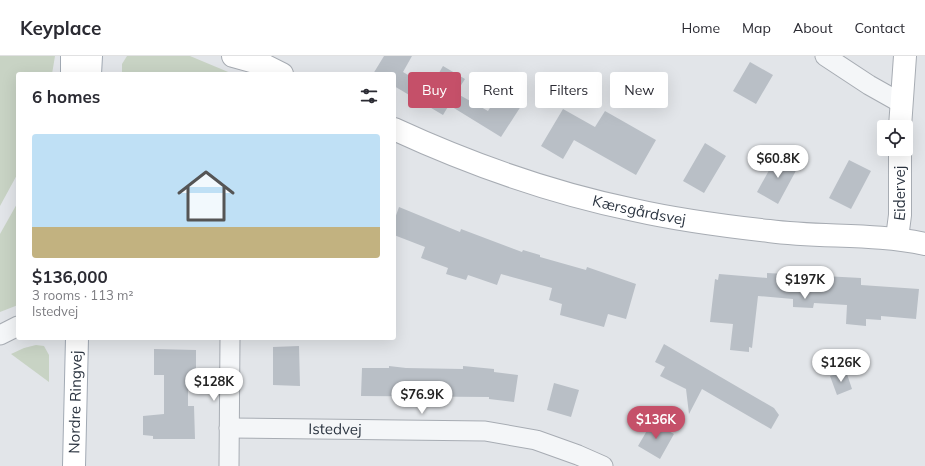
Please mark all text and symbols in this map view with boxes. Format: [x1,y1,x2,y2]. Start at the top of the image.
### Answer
text: Keyplace [20,16,101,40]
text: Home [681,19,720,37]
text: Map [742,19,771,37]
text: About [793,19,833,37]
text: Contact [855,19,905,37]
chip: Buy [408,72,461,108]
chip: Rent [469,72,527,108]
chip: Filters [535,72,602,108]
chip: New [610,72,668,108]
icon: filters [358,85,380,107]
text: 6 homes [32,86,100,107]
map controls [877,120,913,156]
button: locate [877,120,913,156]
pin: $60.8K [745,145,811,179]
text: $60.8K [756,150,800,166]
icon: home [170,160,242,232]
street label: Eidervej [889,166,909,222]
street label: Kærsgårdsvej [591,191,687,229]
text: $136,000 [32,266,108,287]
pin: $197K [777,266,833,300]
text: $197K [785,271,825,287]
text: 3 rooms · 113 m² [32,287,133,303]
text: Istedvej [32,303,78,319]
pin: $126K [813,349,869,383]
street label: Nordre Ringvej [64,350,86,454]
text: $126K [821,354,861,370]
pin: $128K [186,368,242,402]
text: $128K [194,373,234,389]
pin: $76.9K [389,381,455,415]
text: $76.9K [400,386,444,402]
pin: $136K [628,406,684,440]
text: $136K [636,411,676,427]
street label: Istedvej [308,419,362,439]

